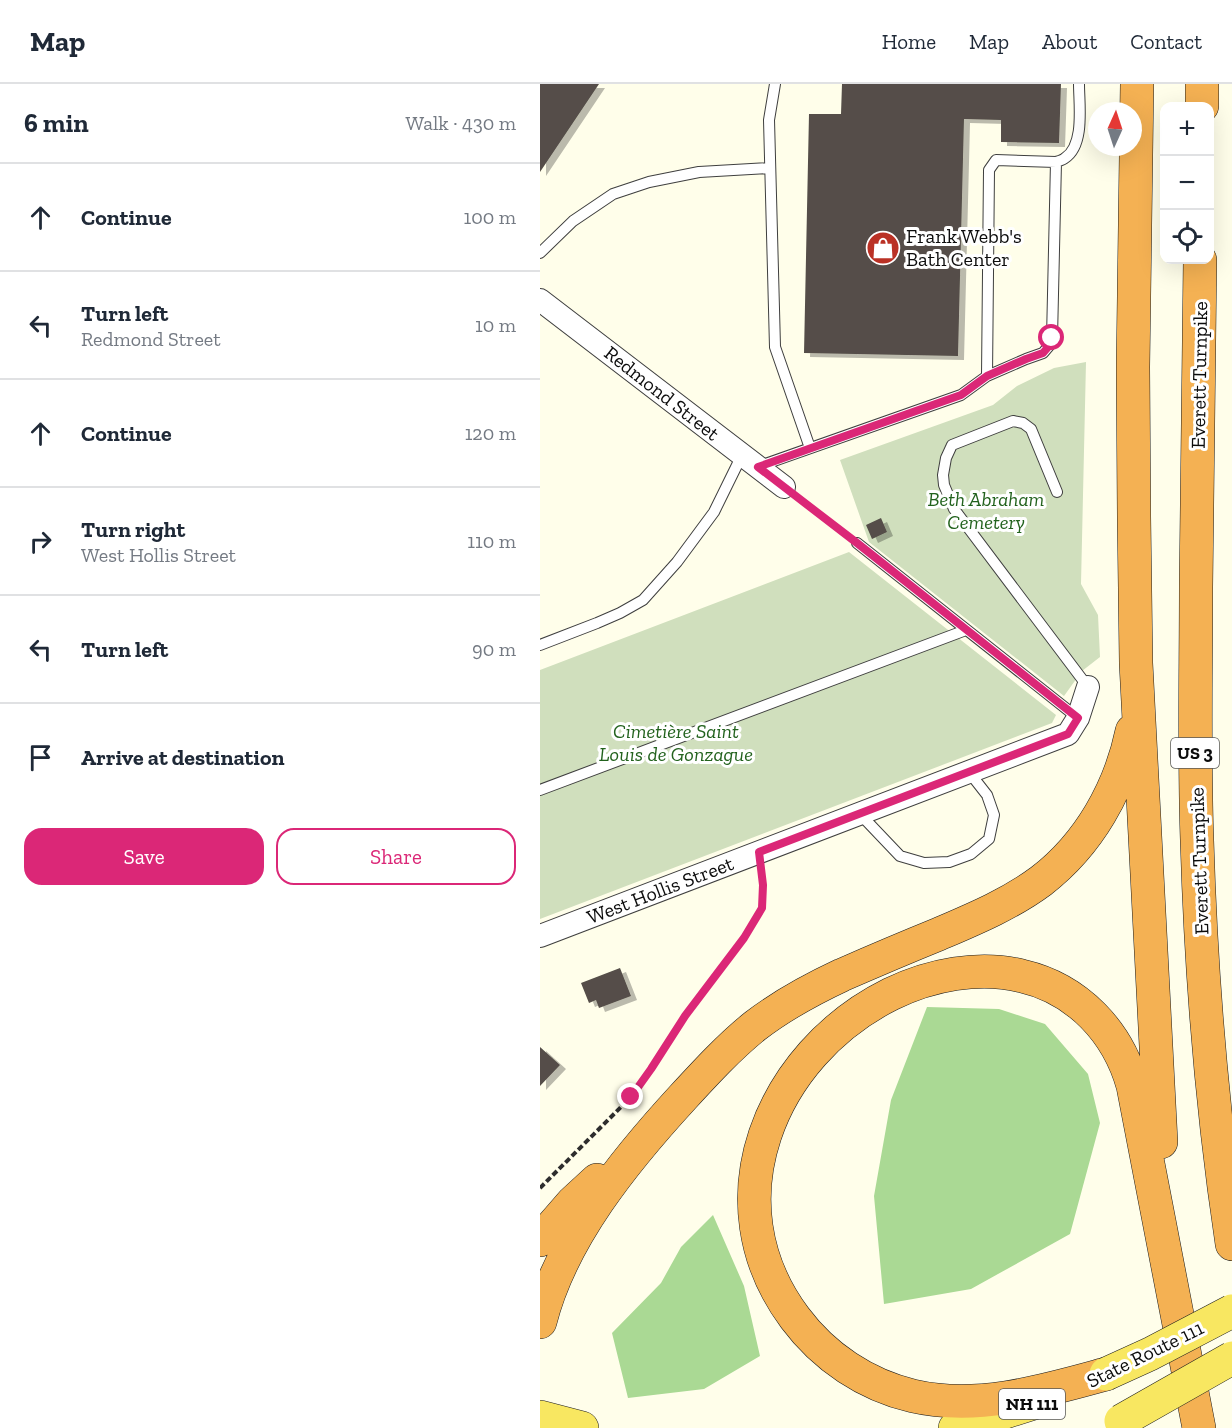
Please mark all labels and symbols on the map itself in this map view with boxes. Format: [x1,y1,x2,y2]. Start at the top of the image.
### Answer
north arrow [1088,102,1142,156]
place label: Frank Webb's Bath Center [906,224,1022,271]
shop icon: Frank Webb's Bath Center [865,230,901,266]
street label: Everett Turnpike [1186,301,1212,449]
route start [1038,324,1064,350]
street label: Redmond Street [600,341,725,446]
park label: Beth Abraham Cemetery [928,487,1045,534]
park label: Cimetière Saint Louis de Gonzague [599,719,753,766]
road number: US 3 [1171,738,1219,768]
street label: Everett Turnpike [1184,787,1214,935]
street label: West Hollis Street [583,851,737,929]
route end [617,1083,643,1109]
street label: State Route 111 [1083,1315,1208,1393]
road number: NH 111 [999,1389,1065,1419]

